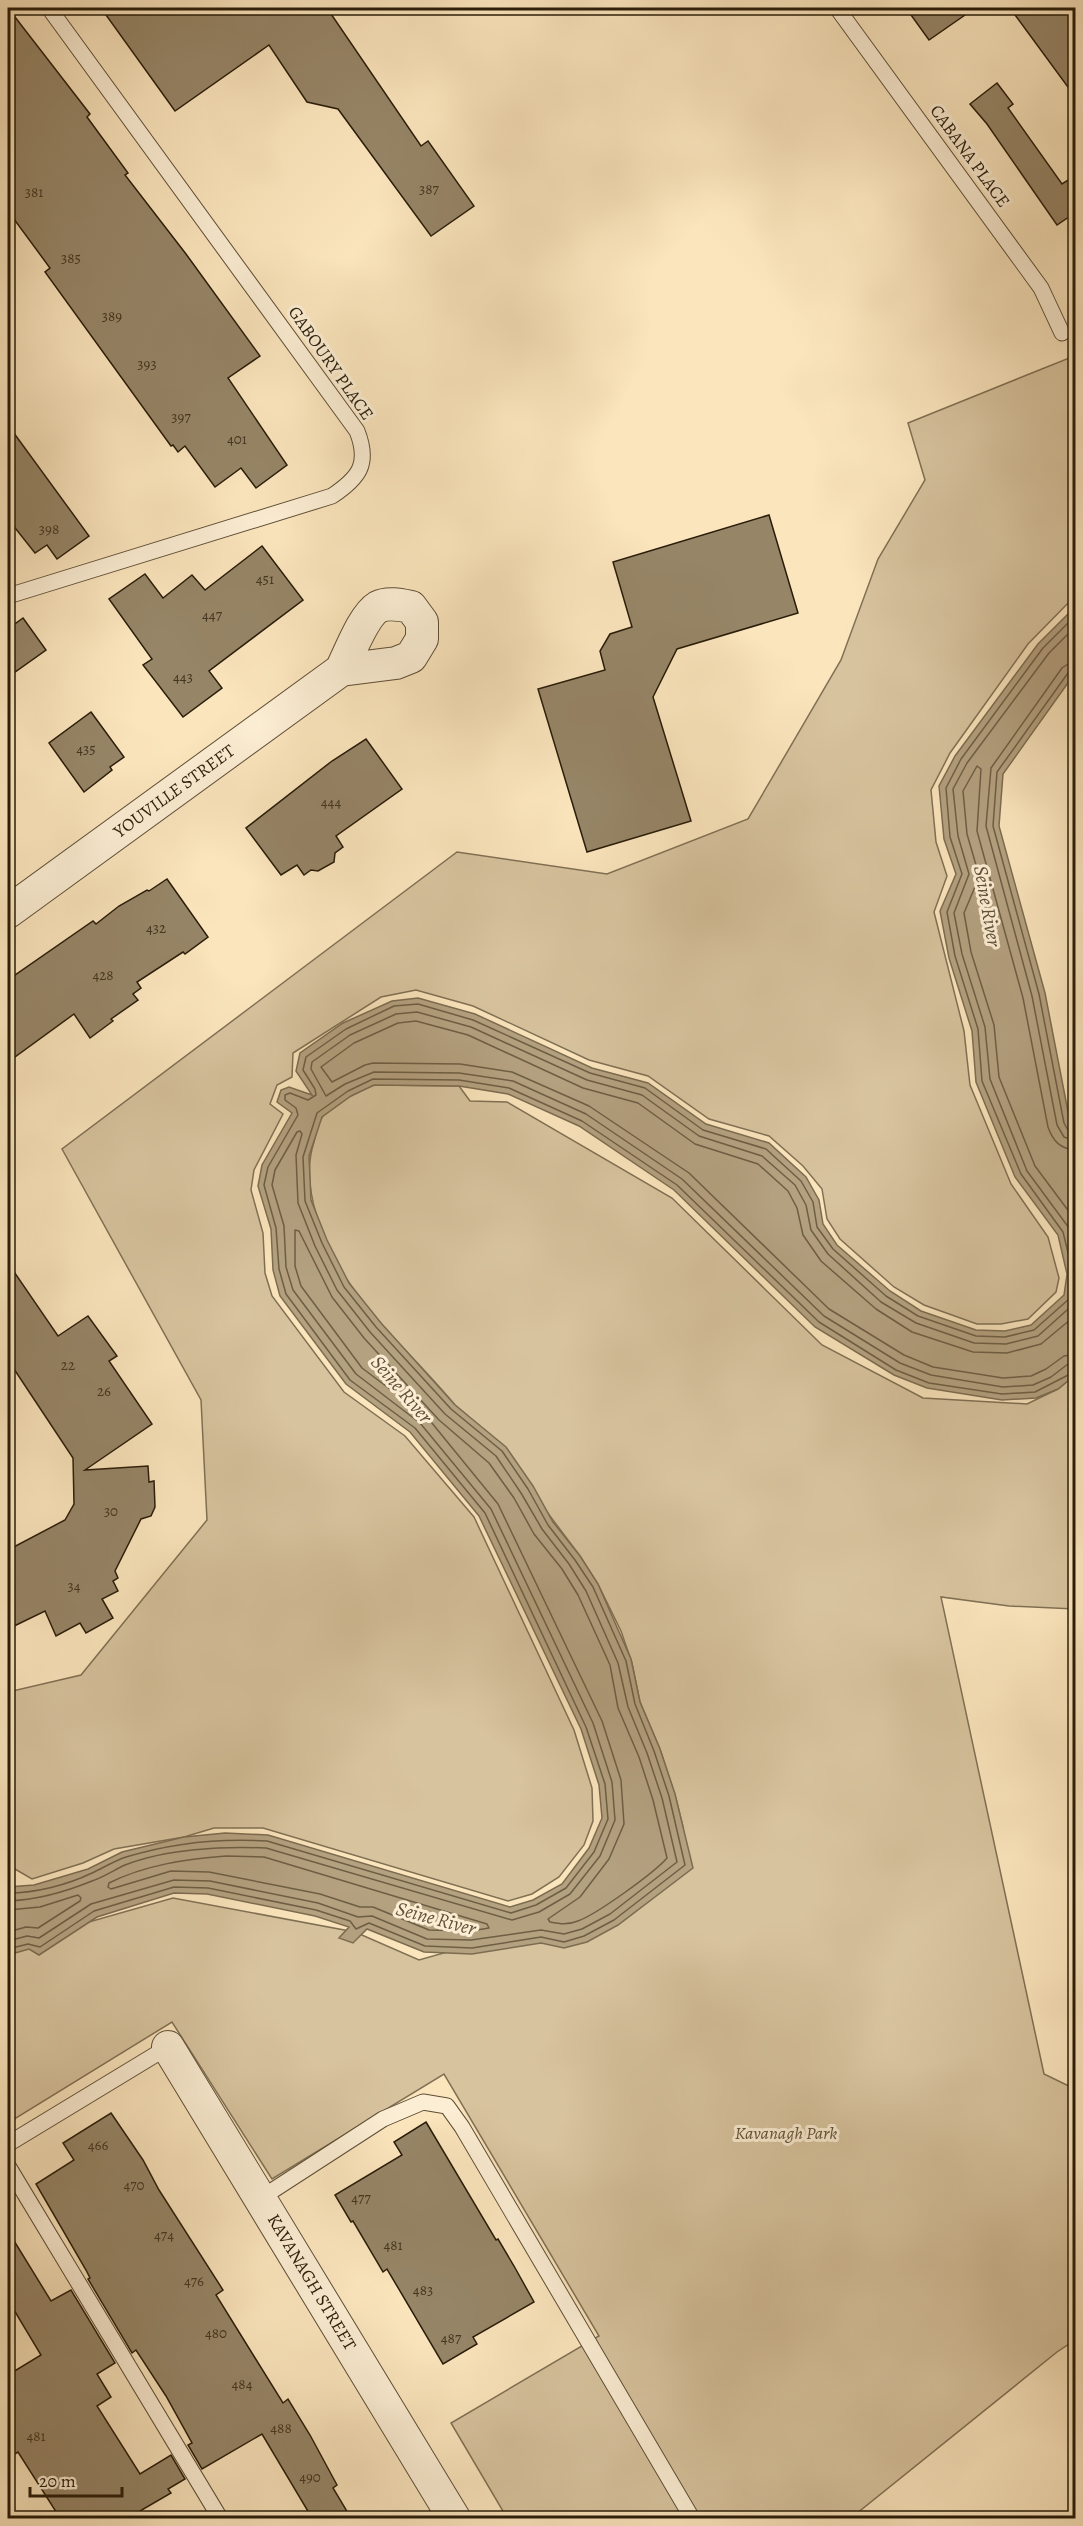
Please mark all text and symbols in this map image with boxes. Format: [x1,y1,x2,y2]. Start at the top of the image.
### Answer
street label: CABANA PLACE [925,100,1015,212]
house number: 387 [419,179,440,199]
house number: 381 [25,182,43,202]
house number: 385 [61,248,81,268]
street label: GABOURY PLACE [283,301,379,425]
house number: 389 [102,306,122,326]
house number: 393 [137,354,157,374]
house number: 397 [171,407,191,427]
house number: 401 [227,429,247,449]
house number: 398 [39,519,59,539]
house number: 451 [256,569,274,589]
house number: 447 [202,605,223,625]
house number: 443 [173,667,193,687]
house number: 435 [76,739,96,759]
street label: YOUVILLE STREET [108,739,240,844]
house number: 444 [321,792,341,812]
water label: Seine River [967,864,1008,950]
house number: 432 [146,918,166,938]
house number: 428 [92,965,114,985]
water label: Seine River [365,1350,439,1430]
house number: 22 [61,1355,75,1375]
house number: 26 [97,1381,111,1401]
house number: 30 [104,1501,118,1521]
house number: 34 [67,1576,81,1596]
water label: Seine River [393,1895,480,1942]
park label: Kavanagh Park [735,2121,837,2145]
house number: 466 [88,2135,108,2155]
house number: 470 [123,2175,145,2195]
house number: 477 [351,2188,371,2208]
street label: KAVANAGH STREET [262,2209,362,2355]
house number: 474 [154,2225,174,2245]
house number: 481 [383,2235,403,2255]
house number: 476 [184,2271,204,2291]
house number: 483 [413,2280,433,2300]
house number: 480 [205,2323,227,2343]
house number: 487 [441,2328,462,2348]
house number: 484 [232,2374,253,2394]
house number: 488 [270,2418,292,2438]
house number: 481 [26,2426,46,2446]
scale bar [30,2460,122,2498]
house number: 490 [299,2467,321,2487]
text: 20 m [39,2469,76,2493]

